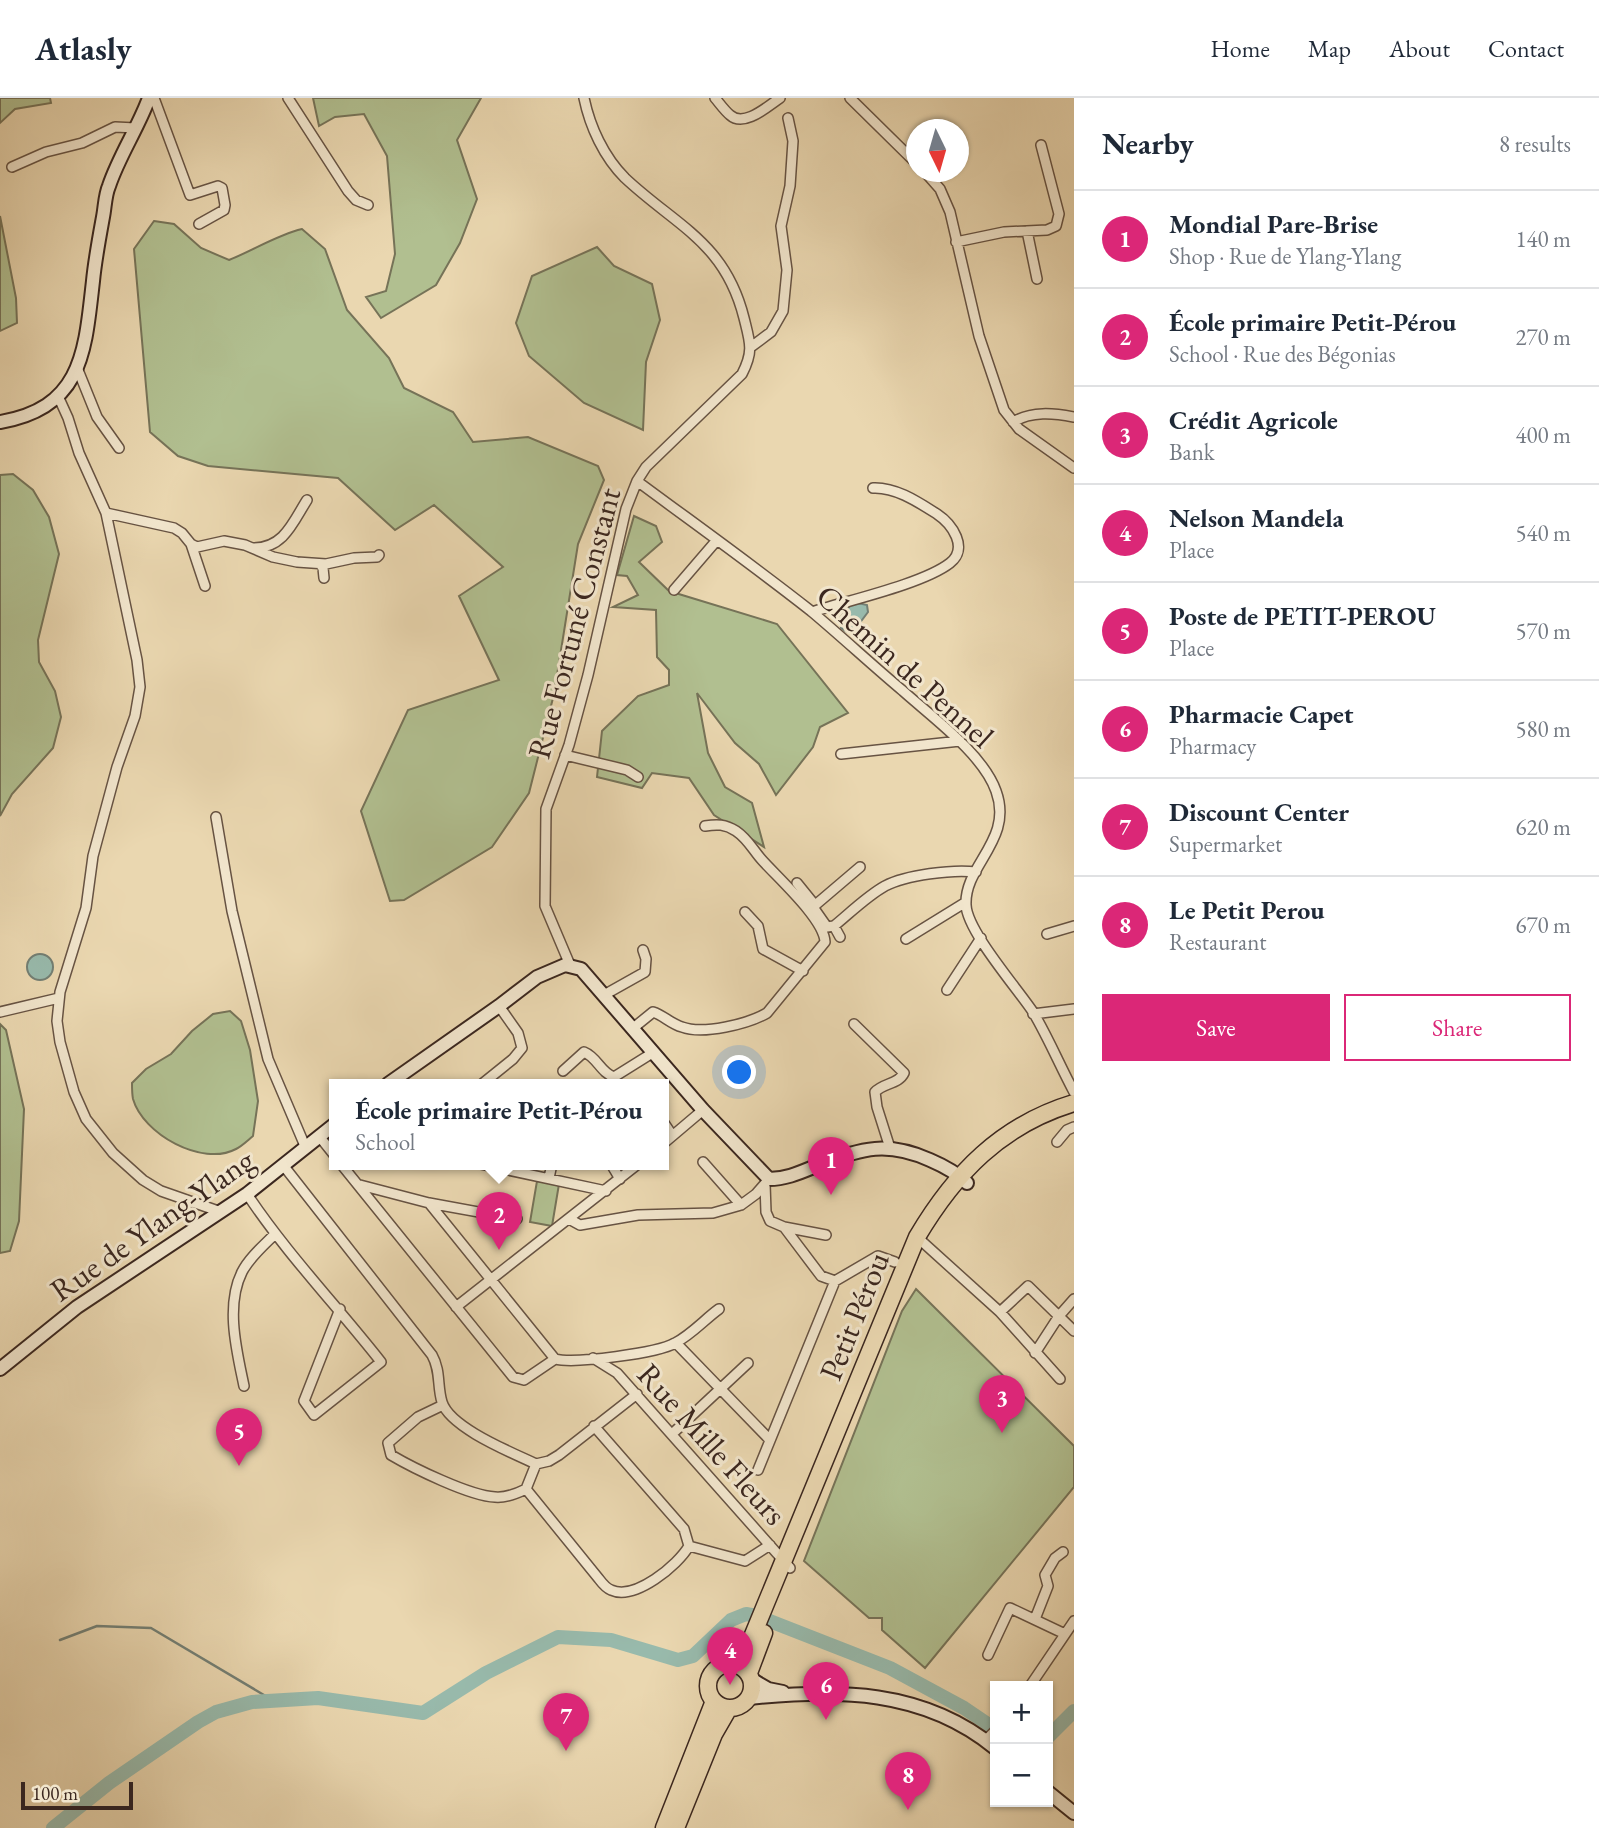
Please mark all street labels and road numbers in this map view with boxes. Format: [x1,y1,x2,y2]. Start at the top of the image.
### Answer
street label: Rue Fortuné Constant [518,483,630,763]
street label: Chemin de Pennel [807,575,1003,757]
street label: Rue de Ylang-Ylang [42,1138,263,1311]
street label: Petit Pérou [809,1246,899,1386]
street label: Rue Mille Fleurs [628,1354,796,1534]

